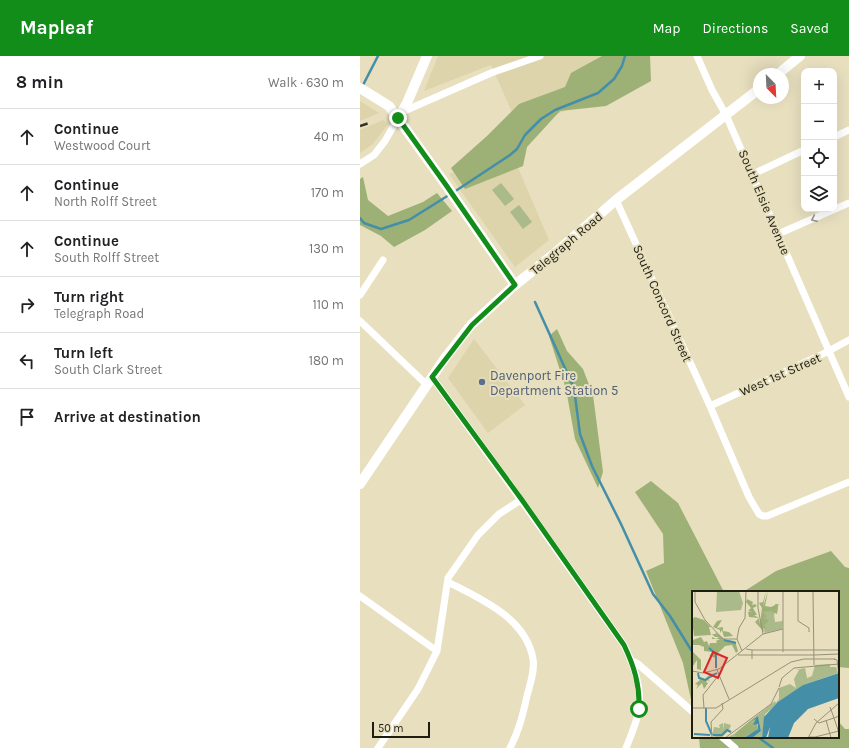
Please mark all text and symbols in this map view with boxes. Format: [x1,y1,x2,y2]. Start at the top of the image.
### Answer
text: Mapleaf [20,17,93,39]
text: Map [653,20,681,37]
text: Directions [703,20,768,37]
text: Saved [790,20,829,37]
north arrow [753,68,789,104]
map controls [801,68,837,212]
button: + [801,68,837,104]
text: 8 min [16,72,64,92]
text: Walk · 630 m [268,75,344,90]
button: − [801,104,837,140]
route end [389,109,407,127]
text: Continue [54,120,119,138]
icon: ahead [16,126,38,148]
text: 40 m [314,129,344,144]
text: Westwood Court [54,138,151,153]
button: locate [801,140,837,176]
street label: South Elsie Avenue [736,147,794,257]
text: Continue [54,176,119,194]
button: layers [801,176,837,212]
icon: ahead [16,182,38,204]
text: 170 m [311,185,344,200]
text: North Rolff Street [54,194,157,209]
street label: Telegraph Road [527,209,606,278]
one-way arrow [810,214,817,222]
text: Continue [54,232,119,250]
icon: ahead [16,238,38,260]
text: 130 m [309,241,344,256]
street label: South Concord Street [630,242,695,364]
text: South Rolff Street [54,250,159,265]
text: Turn right [54,288,124,306]
icon: right [16,294,38,316]
text: 110 m [312,297,344,312]
text: Telegraph Road [54,306,144,321]
text: Turn left [54,344,113,362]
icon: left [16,350,38,372]
street label: West 1st Street [737,350,823,399]
text: 180 m [309,353,344,368]
text: South Clark Street [54,362,162,377]
place label: Davenport Fire Department Station 5 [490,368,618,398]
marker: Davenport Fire Department Station 5 [477,377,487,387]
icon: arrive [16,406,38,428]
text: Arrive at destination [54,408,201,426]
inset map [692,591,839,738]
route start [630,700,648,718]
scale bar [372,720,430,739]
text: 50 m [378,722,404,735]

